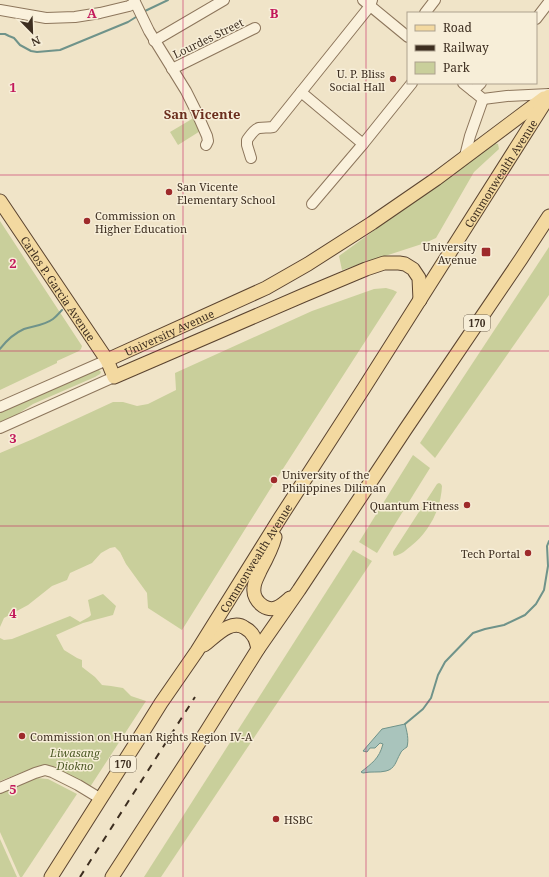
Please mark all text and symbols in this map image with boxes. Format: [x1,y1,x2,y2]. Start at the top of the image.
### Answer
text: A [87,4,97,22]
text: B [270,4,279,22]
north arrow [12,12,52,52]
legend [407,12,537,84]
street label: Lourdes Street [170,14,246,62]
text: Road [443,19,473,36]
text: N [29,33,43,50]
text: Railway [443,39,489,56]
text: Park [443,59,471,76]
place label: U. P. Bliss Social Hall [330,66,386,94]
marker: U. P. Bliss Social Hall [388,74,398,84]
text: 1 [9,78,17,96]
district label: San Vicente [164,105,240,123]
street label: Commonwealth Avenue [460,116,540,230]
place label: San Vicente Elementary School [177,179,276,207]
marker: San Vicente Elementary School [164,187,174,197]
place label: Commission on Higher Education [95,208,187,236]
marker: Commission on Higher Education [82,216,92,226]
street label: Carlos P. Garcia Avenue [18,233,99,344]
place label: University Avenue [422,239,478,267]
marker: University Avenue [480,246,492,258]
text: 2 [9,254,17,272]
street label: University Avenue [122,305,216,359]
road number: 170 [464,315,490,331]
text: 3 [9,429,17,447]
place label: University of the Philippines Diliman [282,467,386,495]
marker: University of the Philippines Diliman [269,475,279,485]
place label: Quantum Fitness [370,498,459,513]
street label: Commonwealth Avenue [216,500,295,615]
marker: Quantum Fitness [462,500,472,510]
place label: Tech Portal [461,546,521,561]
marker: Tech Portal [523,548,533,558]
text: 4 [9,604,17,622]
place label: Commission on Human Rights Region IV-A [30,729,253,744]
marker: Commission on Human Rights Region IV-A [17,731,27,741]
park label: Liwasang Diokno [49,745,101,773]
road number: 170 [110,756,136,772]
text: 5 [9,780,17,798]
place label: HSBC [284,812,313,827]
marker: HSBC [271,814,281,824]

